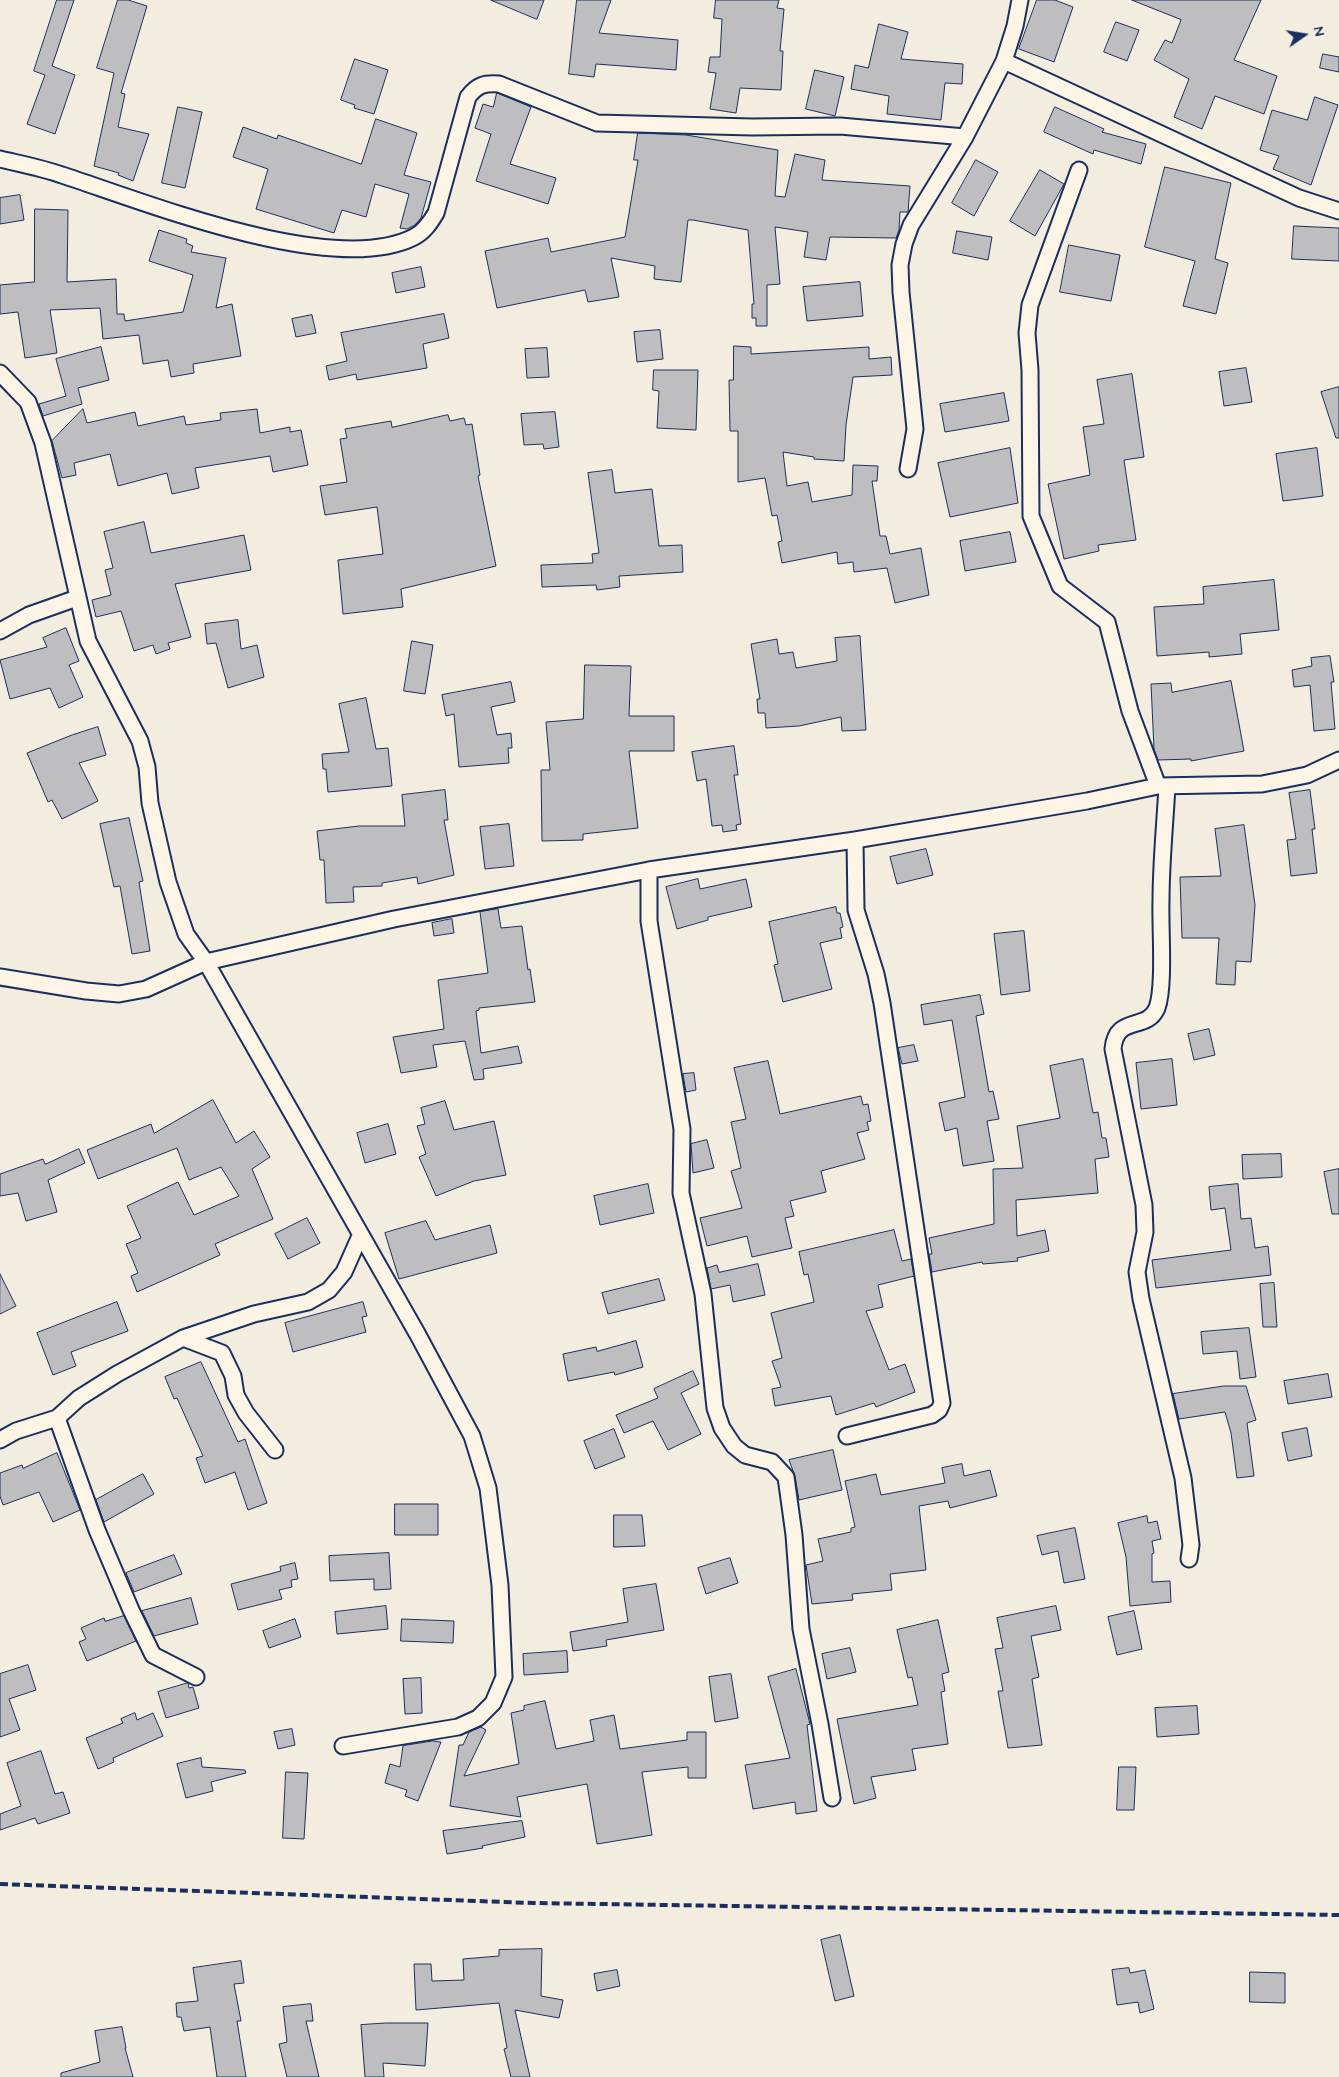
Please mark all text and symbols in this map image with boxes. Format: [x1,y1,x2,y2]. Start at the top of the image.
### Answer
north arrow [1279,10,1329,60]
text: N [1308,25,1329,38]

